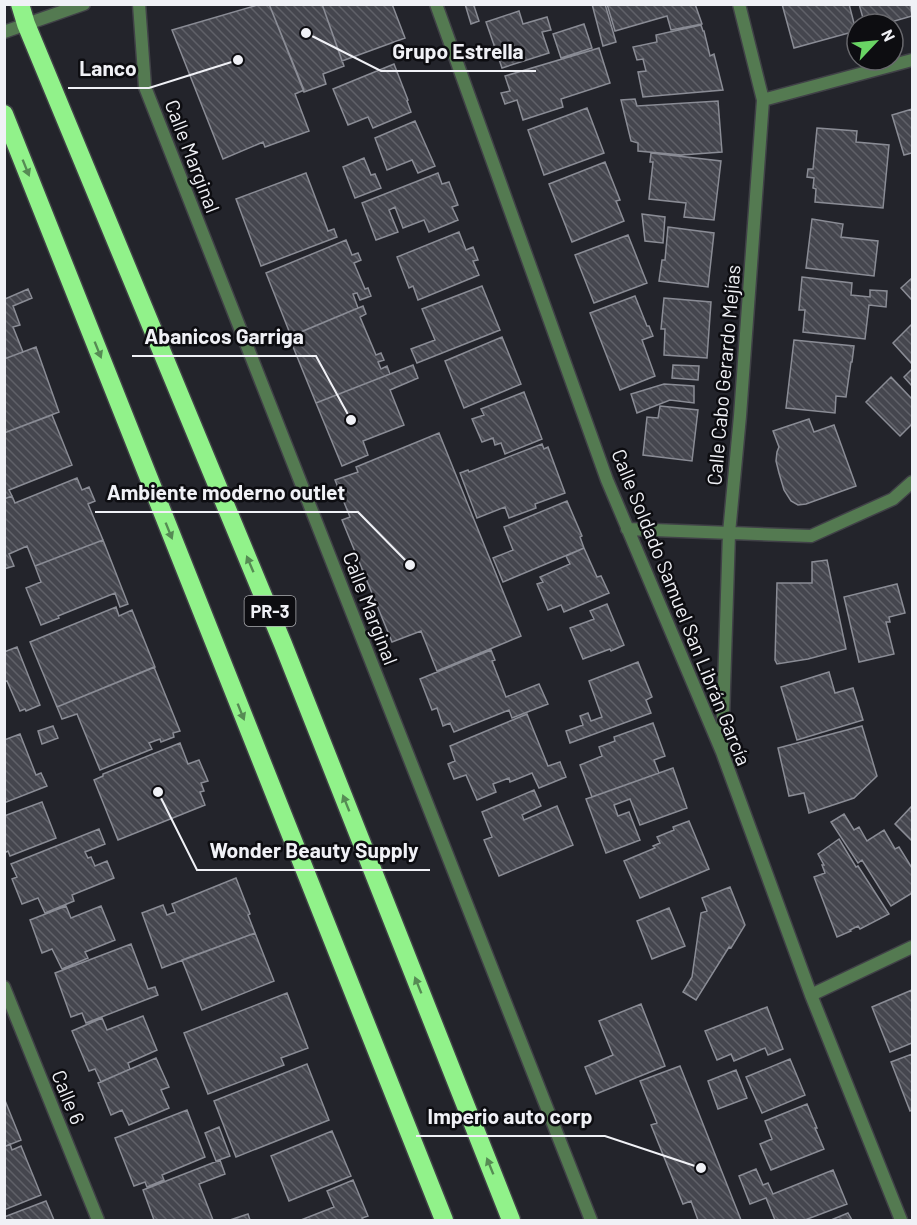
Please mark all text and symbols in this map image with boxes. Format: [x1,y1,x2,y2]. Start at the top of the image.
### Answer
north arrow [845,12,905,72]
text: N [878,26,900,44]
callout: Grupo Estrella [381,32,536,71]
text: Grupo Estrella [392,38,524,63]
callout: Lanco [68,49,149,88]
text: Lanco [79,55,137,80]
street label: Calle Marginal [160,96,226,216]
one-way arrow [21,160,31,178]
street label: Calle Cabo Gerardo Mejías [701,264,745,486]
callout: Abanicos Garriga [132,317,316,356]
text: Abanicos Garriga [144,323,304,348]
one-way arrow [94,341,103,359]
street label: Calle Soldado Samuel San Librán García [607,445,757,769]
callout: Ambiente moderno outlet [95,473,358,512]
text: Ambiente moderno outlet [107,479,345,504]
one-way arrow [165,522,175,540]
street label: Calle Marginal [338,548,404,668]
one-way arrow [245,555,254,573]
road number: PR-3 [244,596,296,626]
one-way arrow [236,704,246,722]
one-way arrow [341,794,351,812]
callout: Wonder Beauty Supply [197,831,430,870]
text: Wonder Beauty Supply [209,837,419,862]
one-way arrow [413,975,423,993]
street label: Calle 6 [47,1066,91,1128]
callout: Imperio auto corp [416,1097,605,1136]
text: Imperio auto corp [428,1103,592,1128]
one-way arrow [484,1157,494,1175]

